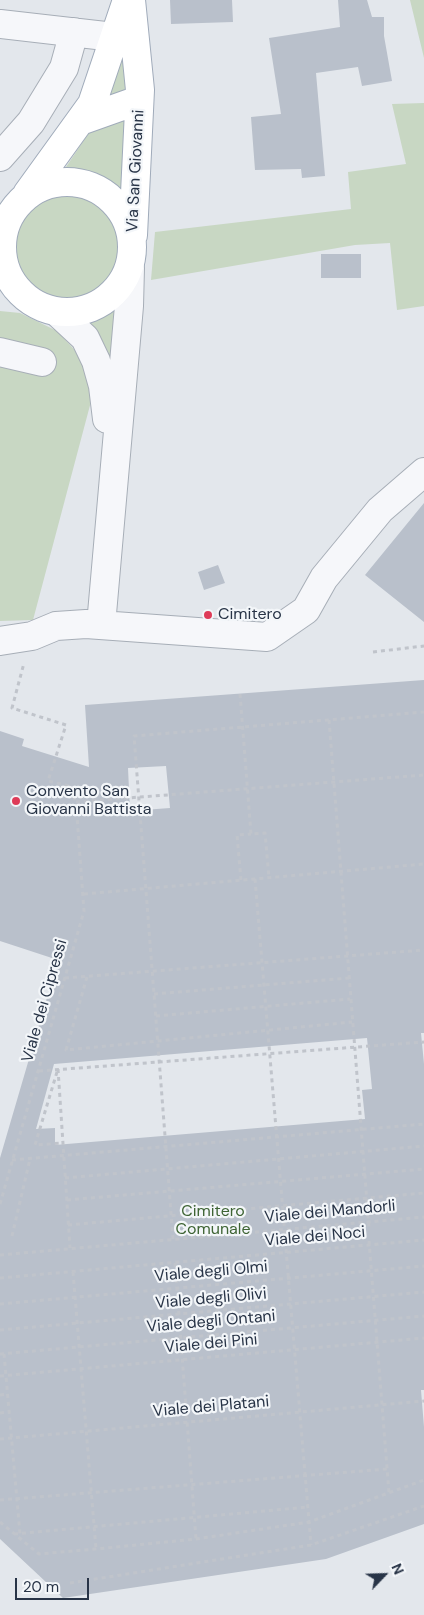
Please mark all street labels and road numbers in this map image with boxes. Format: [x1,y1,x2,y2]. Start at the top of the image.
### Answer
street label: Via San Giovanni [123,109,149,233]
street label: Viale dei Cipressi [18,937,72,1065]
street label: Viale dei Mandorli [264,1197,396,1227]
street label: Viale dei Noci [264,1223,366,1251]
street label: Viale degli Olmi [153,1257,269,1287]
street label: Viale degli Olivi [154,1285,268,1313]
street label: Viale degli Ontani [146,1307,276,1337]
street label: Viale dei Pini [164,1330,258,1358]
street label: Viale dei Platani [152,1392,270,1422]

